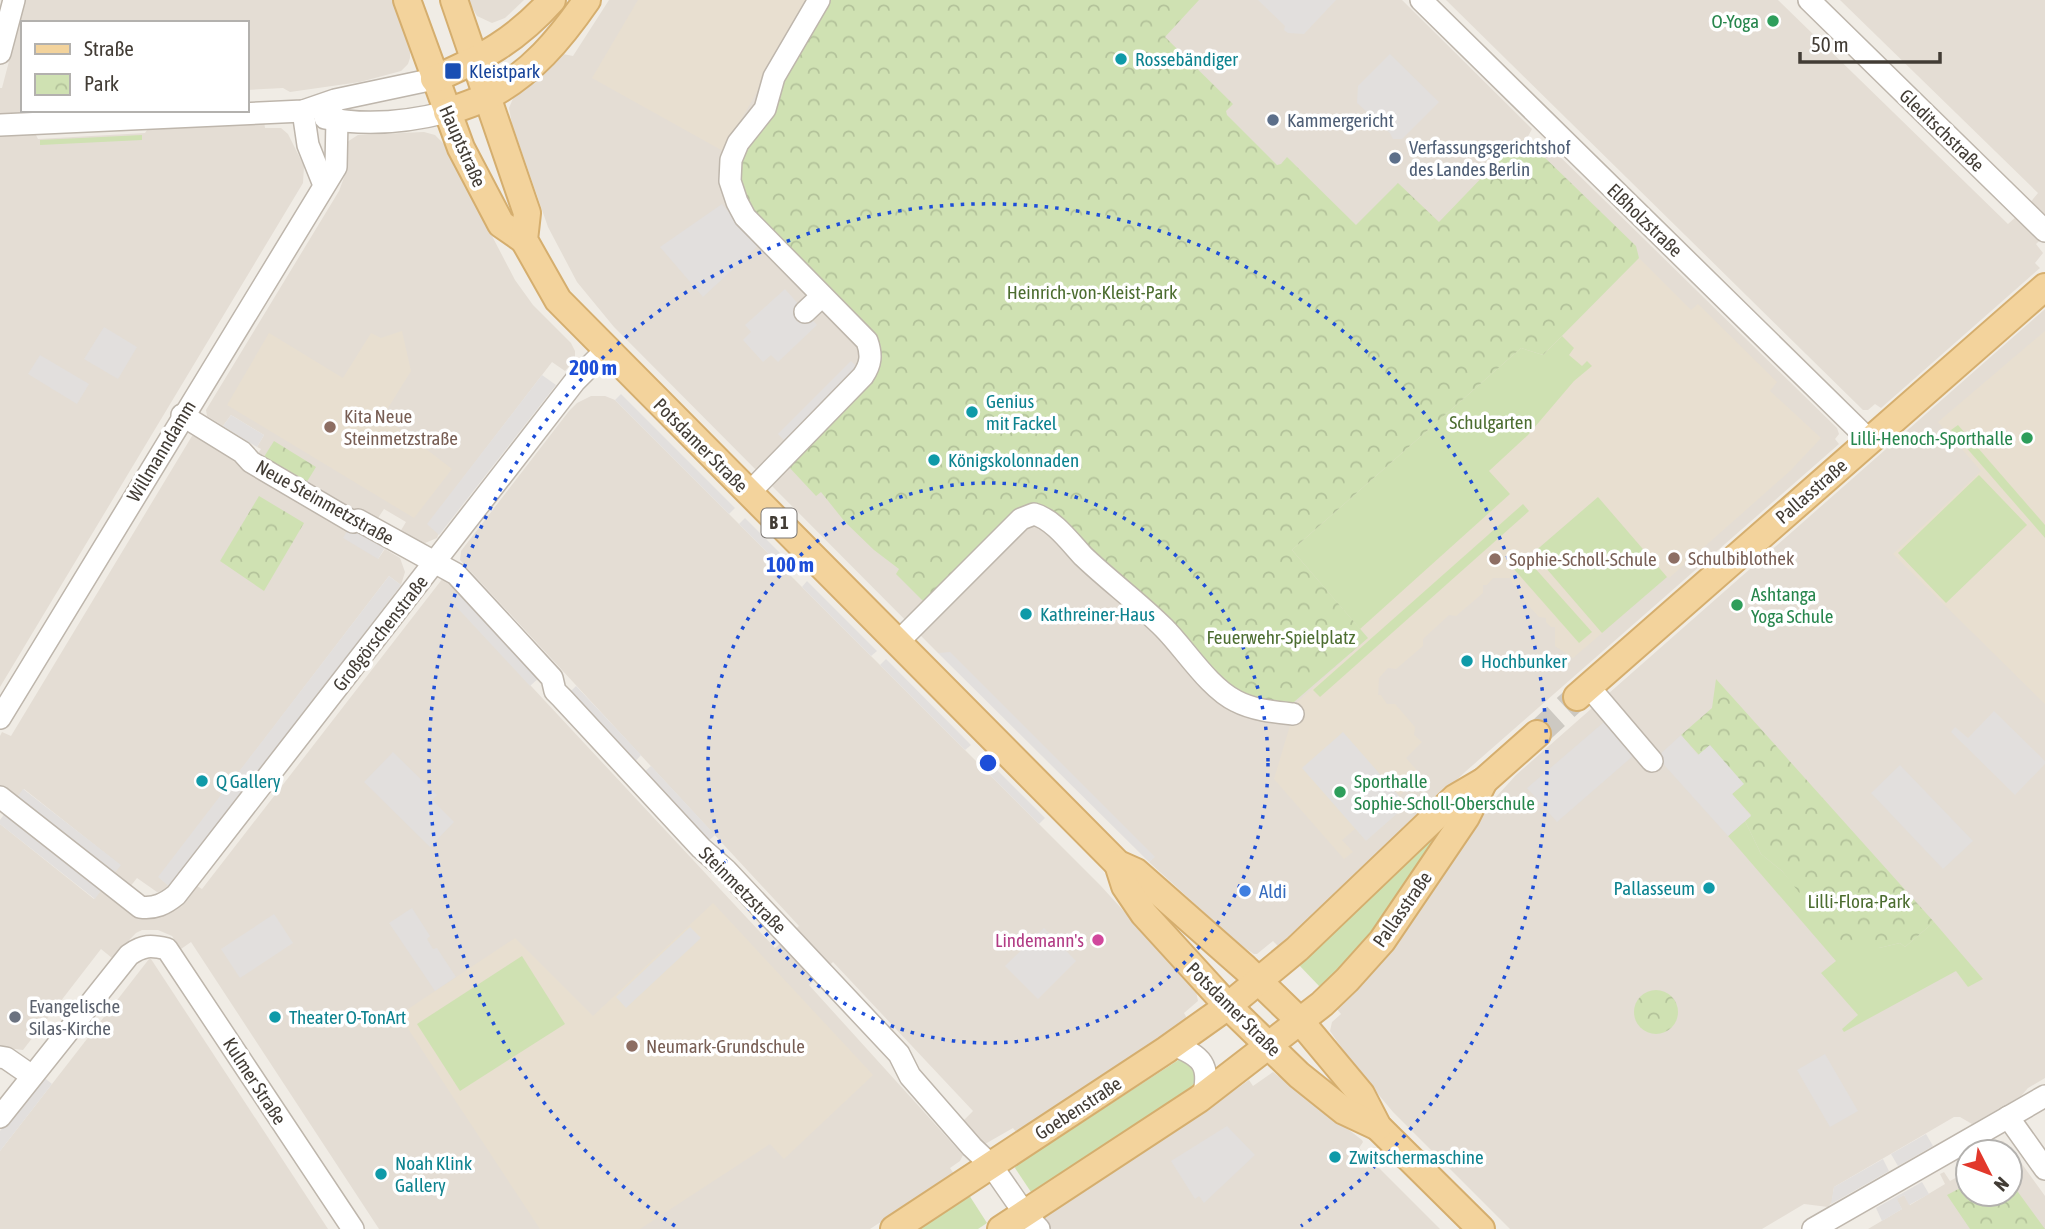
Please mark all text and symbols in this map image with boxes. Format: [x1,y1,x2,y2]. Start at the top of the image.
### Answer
place label: O-Yoga [1711,10,1759,32]
marker: O-Yoga [1765,13,1781,29]
legend [21,21,248,112]
scale bar [1800,21,1940,65]
text: 50 m [1811,32,1849,56]
text: Straße [84,36,134,60]
place label: Rossebändiger [1135,48,1238,70]
marker: Rossebändiger [1113,51,1129,67]
place label: Kleistpark [469,60,541,82]
marker: Kleistpark [443,61,463,81]
text: Park [84,71,119,95]
street label: Gleditschstraße [1895,84,1989,176]
street label: Hauptstraße [435,102,491,190]
place label: Kammergericht [1287,109,1394,131]
marker: Kammergericht [1265,112,1281,128]
place label: Verfassungsgerichtshof des Landes Berlin [1409,136,1571,180]
marker: Verfassungsgerichtshof des Landes Berlin [1387,150,1403,166]
street label: Elßholzstraße [1603,179,1687,261]
park label: Heinrich-von-Kleist-Park [1007,281,1178,303]
text: 200 m [569,355,617,379]
place label: Genius mit Fackel [986,390,1057,434]
street label: Potsdamer Straße [650,394,752,496]
street label: Willmanndamm [122,396,200,506]
marker: Genius mit Fackel [964,404,980,420]
place label: Kita Neue Steinmetzstraße [344,405,458,449]
park label: Schulgarten [1449,411,1533,433]
marker: Kita Neue Steinmetzstraße [322,419,338,435]
place label: Lilli-Henoch-Sporthalle [1850,427,2013,449]
marker: Lilli-Henoch-Sporthalle [2019,430,2035,446]
place label: Königskolonnaden [948,449,1079,471]
marker: Königskolonnaden [926,452,942,468]
street label: Pallasstraße [1771,454,1851,528]
street label: Neue Steinmetzstraße [252,455,398,549]
road number: B 1 [762,508,796,538]
place label: Schulbiblothek [1688,547,1795,569]
place label: Sophie-Scholl-Schule [1509,548,1657,570]
marker: Schulbiblothek [1666,550,1682,566]
marker: Sophie-Scholl-Schule [1487,551,1503,567]
text: 100 m [766,552,814,576]
street label: Großgörschenstraße [328,571,432,695]
place label: Ashtanga Yoga Schule [1751,583,1833,627]
marker: Ashtanga Yoga Schule [1729,597,1745,613]
place label: Kathreiner-Haus [1040,603,1155,625]
marker: Kathreiner-Haus [1018,606,1034,622]
park label: Feuerwehr-Spielplatz [1207,626,1356,648]
place label: Hochbunker [1481,650,1567,672]
marker: Hochbunker [1459,653,1475,669]
centre of rings [976,751,1000,775]
place label: Q Gallery [216,770,281,792]
place label: Sporthalle Sophie-Scholl-Oberschule [1354,770,1535,814]
marker: Q Gallery [194,773,210,789]
marker: Sporthalle Sophie-Scholl-Oberschule [1332,784,1348,800]
street label: Steinmetzstraße [695,842,791,938]
street label: Pallasstraße [1368,867,1436,951]
place label: Pallasseum [1613,877,1695,899]
place label: Aldi [1259,880,1287,902]
marker: Pallasseum [1701,880,1717,896]
marker: Aldi [1237,883,1253,899]
park label: Lilli-Flora-Park [1808,890,1911,912]
place label: Lindemann's [995,929,1084,951]
marker: Lindemann's [1090,932,1106,948]
street label: Potsdamer Straße [1183,958,1285,1060]
place label: Evangelische Silas-Kirche [29,995,120,1039]
place label: Theater O-TonArt [289,1006,406,1028]
marker: Evangelische Silas-Kirche [7,1009,23,1025]
marker: Theater O-TonArt [267,1009,283,1025]
street label: Kulmer Straße [219,1034,291,1128]
place label: Neumark-Grundschule [646,1035,805,1057]
marker: Neumark-Grundschule [624,1038,640,1054]
street label: Goebenstraße [1031,1072,1125,1144]
north arrow [1954,1138,2024,1208]
place label: Zwitschermaschine [1349,1146,1484,1168]
marker: Zwitschermaschine [1327,1149,1343,1165]
place label: Noah Klink Gallery [395,1152,473,1196]
marker: Noah Klink Gallery [373,1166,389,1182]
text: N [1990,1173,2014,1196]

